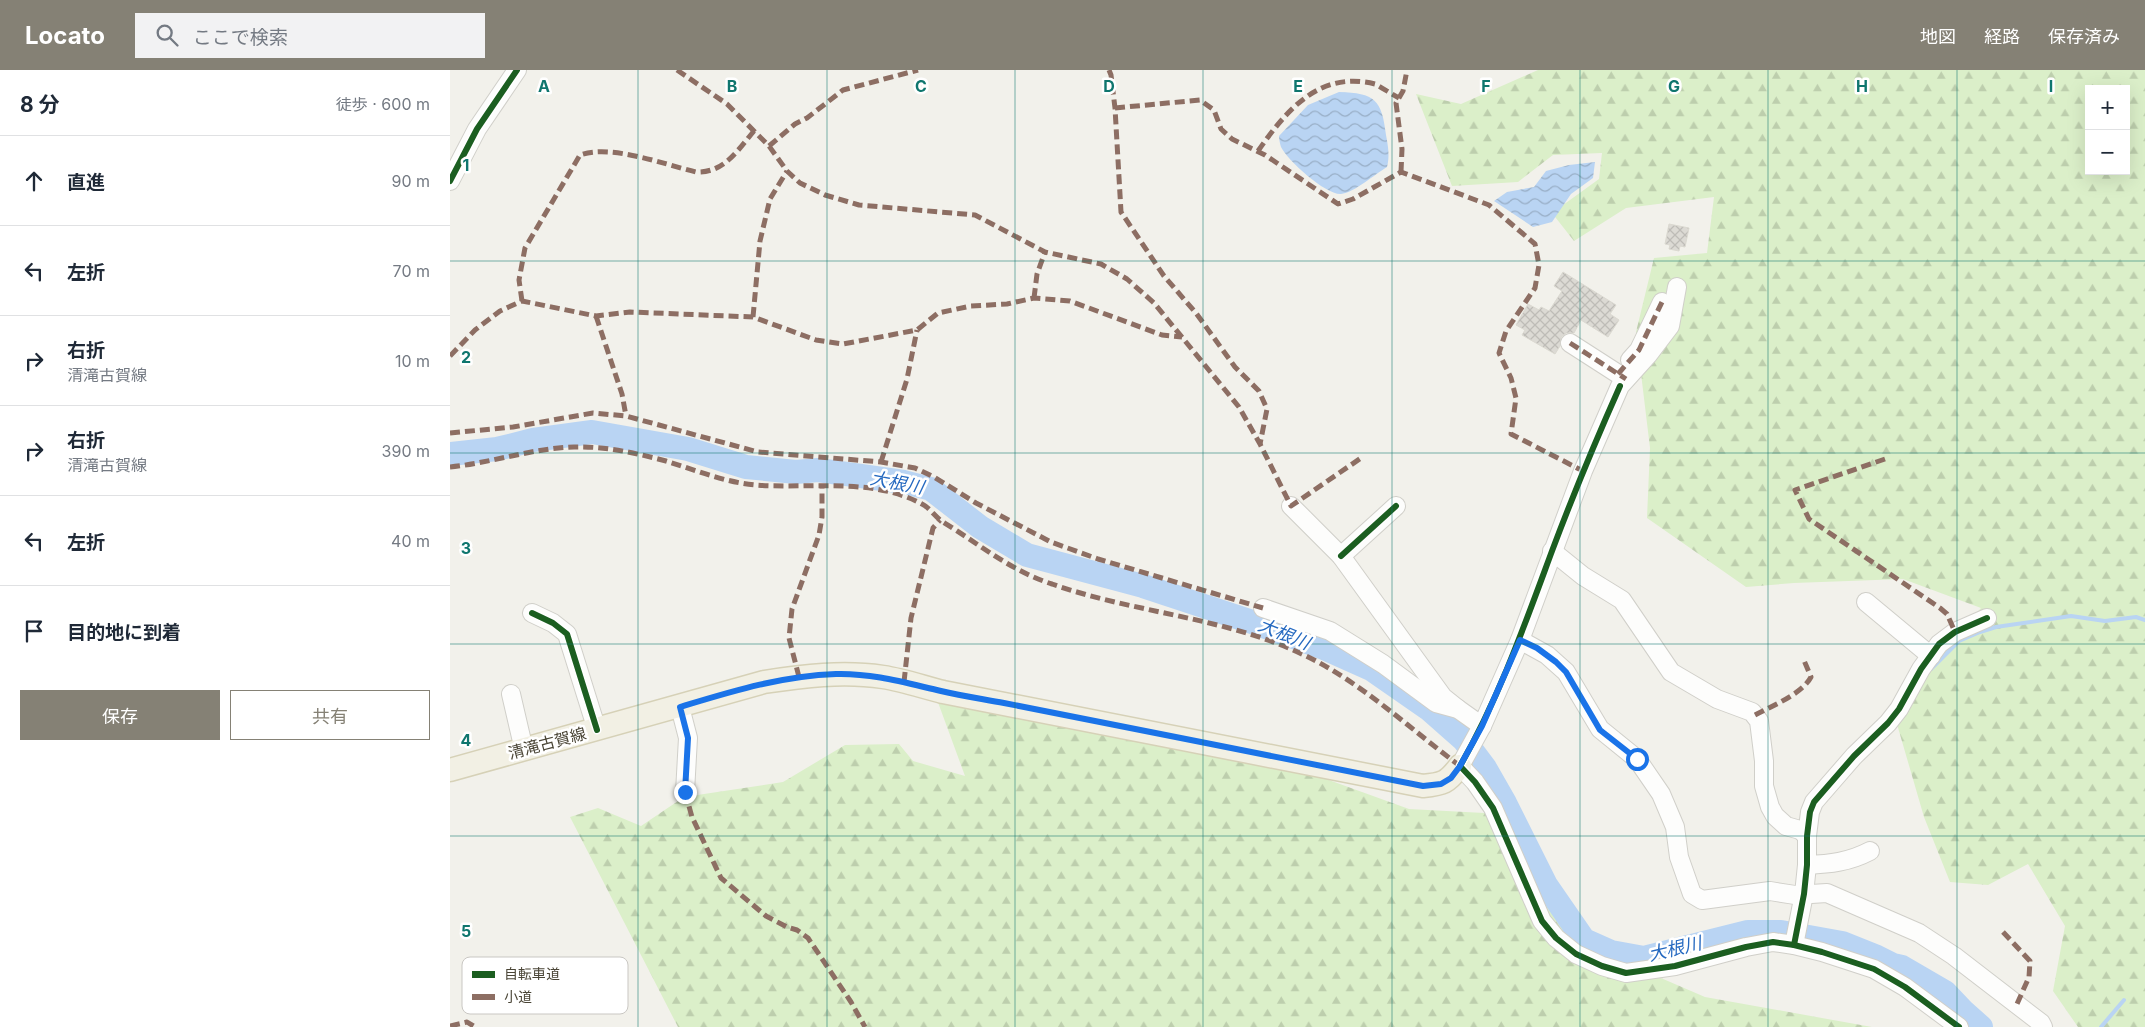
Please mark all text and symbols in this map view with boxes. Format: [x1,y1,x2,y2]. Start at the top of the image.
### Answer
search box [135,13,485,58]
text: Locato [25,21,105,50]
icon: search [153,21,181,49]
text: ここで検索 [193,26,288,49]
text: 地図 [1920,26,1956,47]
text: 経路 [1984,26,2020,47]
text: 保存済み [2048,26,2120,47]
text: A [538,76,550,96]
text: B [727,76,737,96]
text: C [915,76,927,96]
text: D [1103,76,1115,96]
text: E [1293,76,1303,96]
text: F [1481,76,1491,96]
text: G [1668,76,1680,96]
text: H [1856,76,1868,96]
text: I [2049,76,2053,96]
map controls [2085,85,2130,175]
button: + [2085,85,2130,130]
text: 8 分 [20,92,60,117]
text: 徒歩 · 600 m [336,94,430,114]
button: − [2085,130,2130,175]
text: 1 [463,155,469,175]
icon: ahead [20,167,48,195]
text: 直進 [67,171,105,194]
text: 90 m [391,171,430,191]
icon: left [20,257,48,285]
text: 左折 [67,261,105,284]
text: 70 m [393,261,430,281]
text: 右折 [67,339,105,362]
icon: right [20,347,48,375]
text: 2 [461,347,471,367]
text: 10 m [395,351,430,371]
text: 清滝古賀線 [67,365,147,385]
text: 右折 [67,429,105,452]
icon: right [20,437,48,465]
text: 390 m [382,441,430,461]
text: 清滝古賀線 [67,455,147,475]
water label: 大根川 [869,467,928,498]
icon: left [20,527,48,555]
text: 左折 [67,531,105,554]
text: 40 m [391,531,430,551]
text: 3 [461,538,471,558]
water label: 大根川 [1255,614,1315,654]
icon: arrive [20,617,48,645]
text: 目的地に到着 [67,621,181,644]
button: 保存 [20,690,220,740]
button: 共有 [230,690,430,740]
street label: 清滝古賀線 [506,723,588,763]
text: 4 [461,730,472,750]
route start [1626,748,1649,771]
route end [674,781,697,804]
text: 5 [461,921,471,941]
water label: 大根川 [1646,932,1706,965]
legend [462,957,628,1014]
text: 自転車道 [504,965,560,982]
text: 小道 [504,988,532,1005]

